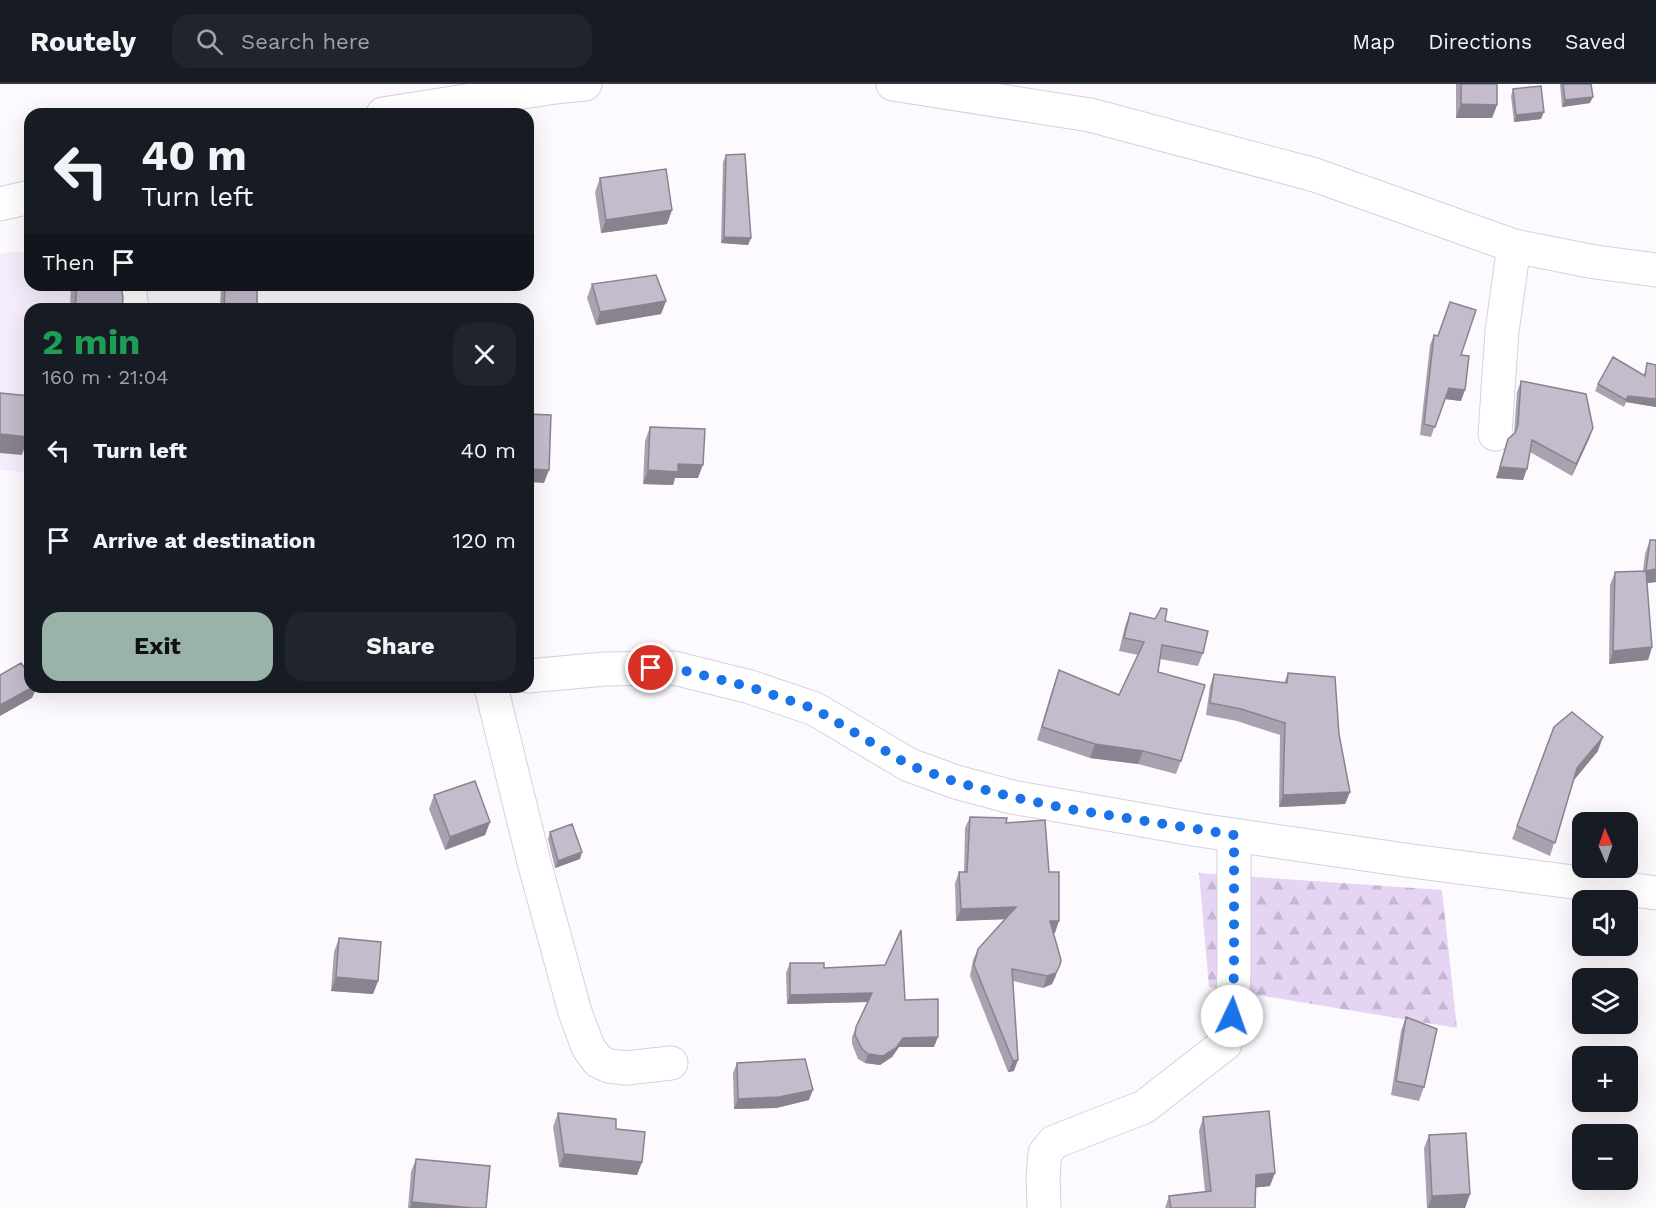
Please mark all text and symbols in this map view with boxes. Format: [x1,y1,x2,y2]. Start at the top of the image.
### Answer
search box [172,14,592,68]
text: Routely [30,25,136,58]
icon: search [193,25,226,58]
text: Search here [241,29,370,54]
text: Map [1352,29,1395,54]
text: Directions [1428,29,1532,54]
text: Saved [1565,29,1626,54]
text: 40 m [141,131,247,180]
icon: left [42,132,120,210]
text: Turn left [141,181,253,213]
icon: arrive [107,246,140,279]
text: Then [42,250,95,275]
text: 2 min [42,321,140,363]
button: close [453,323,516,386]
text: 160 m · 21:04 [42,365,168,389]
icon: left [42,434,75,467]
text: Turn left [93,438,187,463]
text: 40 m [460,438,516,463]
icon: arrive [42,524,75,557]
text: Arrive at destination [93,528,316,553]
text: 120 m [452,528,516,553]
button: Exit [42,612,273,681]
button: Share [285,612,516,681]
pin [625,642,676,693]
icon: arrive [634,651,667,684]
north arrow [1572,812,1638,878]
map controls [1572,812,1638,1190]
button: sound [1572,890,1638,956]
button: layers [1572,968,1638,1034]
position arrow [1200,984,1264,1048]
button: + [1572,1046,1638,1112]
button: − [1572,1124,1638,1190]

